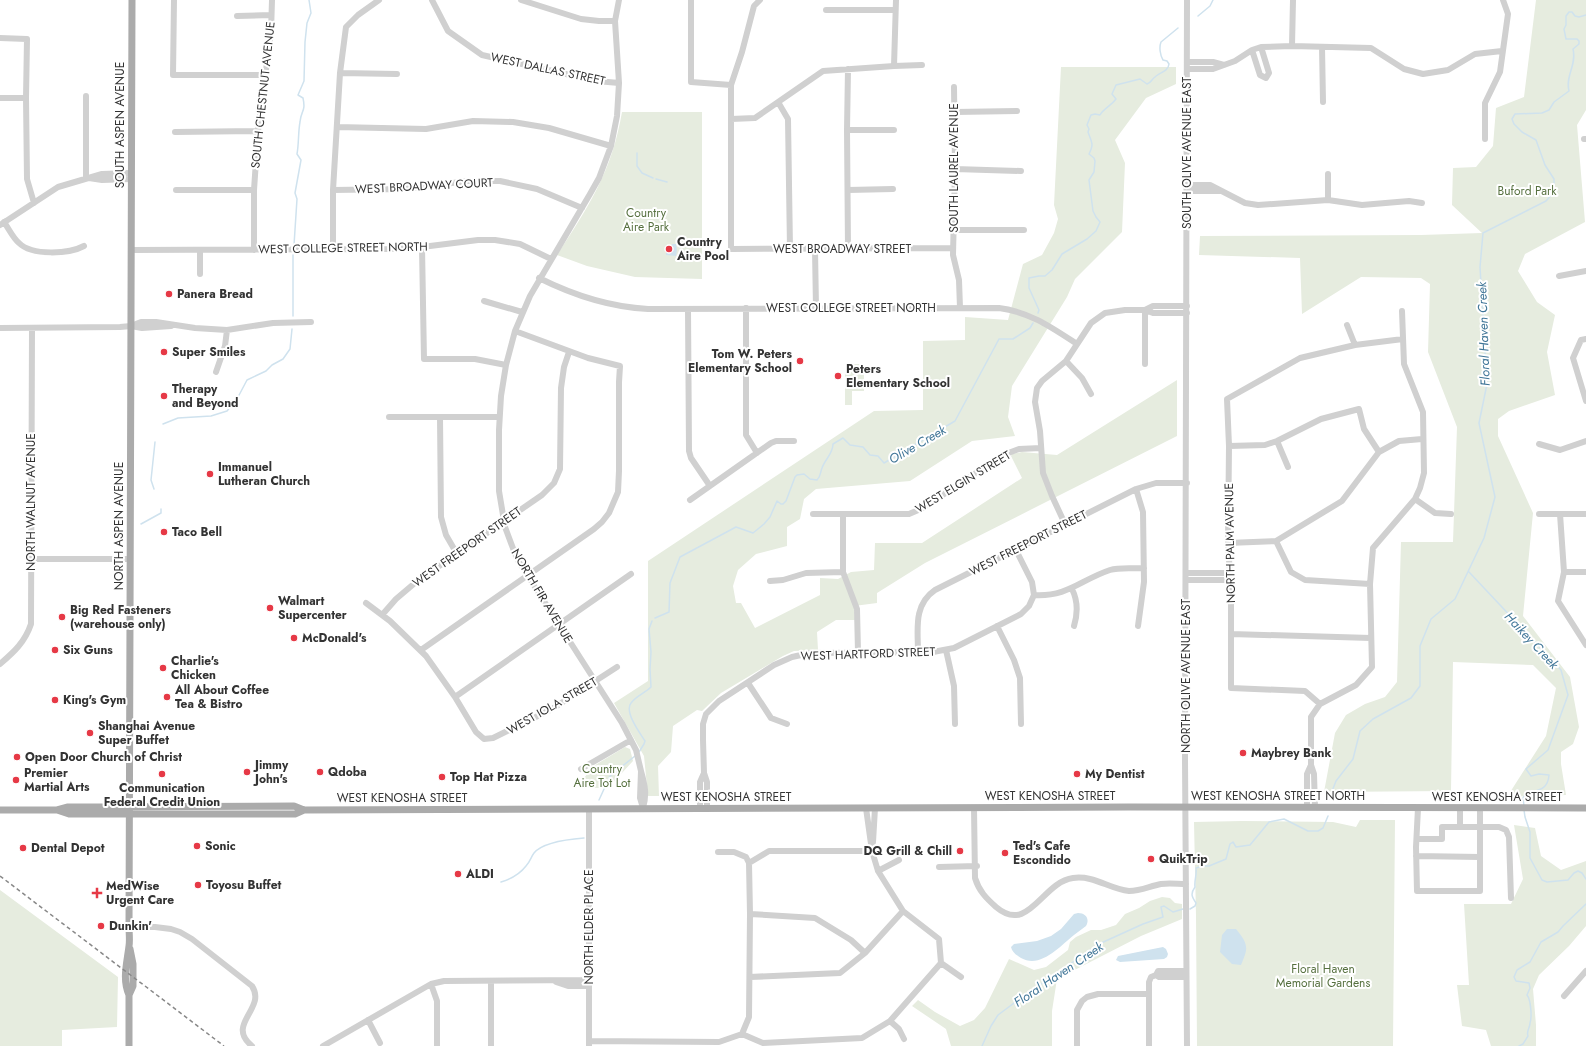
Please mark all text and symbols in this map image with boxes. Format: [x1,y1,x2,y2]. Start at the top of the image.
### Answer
street label: SOUTH CHESTNUT AVENUE [246,21,280,169]
street label: WEST DALLAS STREET [489,48,607,90]
street label: SOUTH ASPEN AVENUE [111,62,129,188]
street label: SOUTH OLIVE AVENUE EAST [1178,76,1196,229]
street label: SOUTH LAUREL AVENUE [945,103,963,233]
street label: WEST BROADWAY COURT [355,173,494,199]
park label: Buford Park [1498,182,1557,200]
park label: Country Aire Park [623,204,670,236]
place label: Country Aire Pool [676,233,729,265]
street label: WEST COLLEGE STREET NORTH [258,238,428,258]
street label: WEST BROADWAY STREET [773,240,912,258]
marker: Country Aire Pool [664,244,674,254]
water label: Floral Haven Creek [1472,281,1495,386]
place label: Panera Bread [177,285,253,303]
marker: Panera Bread [164,289,174,299]
street label: WEST COLLEGE STREET NORTH [766,299,936,317]
place label: Super Smiles [172,343,246,361]
place label: Tom W. Peters Elementary School [688,345,793,377]
marker: Super Smiles [159,347,169,357]
marker: Tom W. Peters Elementary School [795,356,805,366]
place label: Peters Elementary School [846,360,950,392]
marker: Peters Elementary School [833,371,843,381]
place label: Therapy and Beyond [172,380,239,412]
marker: Therapy and Beyond [159,391,169,401]
water label: Olive Creek [885,420,950,468]
street label: NORTH WALNUT AVENUE [22,433,40,571]
street label: WEST ELGIN STREET [912,446,1015,518]
place label: Immanuel Lutheran Church [218,458,310,490]
street label: NORTH ASPEN AVENUE [110,462,128,590]
marker: Immanuel Lutheran Church [205,469,215,479]
street label: NORTH PALM AVENUE [1220,483,1240,603]
street label: WEST FREEPORT STREET [409,502,526,592]
street label: WEST FREEPORT STREET [966,505,1090,580]
place label: Taco Bell [172,523,222,541]
marker: Taco Bell [159,527,169,537]
street label: NORTH FIR AVENUE [507,545,577,647]
place label: Walmart Supercenter [278,592,347,624]
street label: NORTH OLIVE AVENUE EAST [1177,599,1195,753]
place label: Big Red Fasteners (warehouse only) [70,601,171,633]
marker: Walmart Supercenter [265,603,275,613]
water label: Haikey Creek [1500,608,1563,673]
marker: Big Red Fasteners (warehouse only) [57,612,67,622]
place label: McDonald's [302,629,367,647]
marker: McDonald's [289,633,299,643]
place label: Six Guns [63,641,113,659]
street label: WEST HARTFORD STREET [800,643,936,665]
marker: Six Guns [50,645,60,655]
place label: Charlie's Chicken [171,652,219,684]
marker: Charlie's Chicken [158,663,168,673]
street label: WEST IOLA STREET [504,673,601,739]
place label: All About Coffee Tea & Bistro [174,681,269,713]
place label: King's Gym [63,691,126,709]
marker: All About Coffee Tea & Bistro [162,692,172,702]
marker: King's Gym [50,695,60,705]
place label: Shanghai Avenue Super Buffet [98,717,195,749]
marker: Shanghai Avenue Super Buffet [85,728,95,738]
place label: Maybrey Bank [1251,744,1331,762]
place label: Open Door Church of Christ [25,748,182,766]
marker: Maybrey Bank [1238,748,1248,758]
marker: Open Door Church of Christ [12,752,22,762]
place label: Jimmy John's [253,756,289,788]
park label: Country Aire Tot Lot [573,760,631,792]
place label: Qdoba [328,763,367,781]
place label: Premier Martial Arts [24,764,90,796]
place label: My Dentist [1085,765,1145,783]
marker: Jimmy John's [242,767,252,777]
marker: Qdoba [315,767,325,777]
place label: Top Hat Pizza [450,768,527,786]
marker: Communication Federal Credit Union [157,769,167,779]
marker: My Dentist [1072,769,1082,779]
marker: Top Hat Pizza [437,772,447,782]
marker: Premier Martial Arts [11,775,21,785]
place label: Communication Federal Credit Union [104,779,220,811]
street label: WEST KENOSHA STREET [985,787,1116,805]
street label: WEST KENOSHA STREET NORTH [1191,787,1365,805]
street label: WEST KENOSHA STREET [661,788,792,806]
street label: WEST KENOSHA STREET [1432,788,1563,806]
street label: WEST KENOSHA STREET [337,789,468,807]
place label: Sonic [205,837,236,855]
place label: Ted's Cafe Escondido [1013,837,1071,869]
place label: Dental Depot [31,839,105,857]
marker: Sonic [192,841,202,851]
place label: DQ Grill & Chill [863,842,952,860]
marker: Dental Depot [18,843,28,853]
marker: DQ Grill & Chill [955,846,965,856]
marker: Ted's Cafe Escondido [1000,848,1010,858]
place label: QuikTrip [1159,850,1208,868]
marker: QuikTrip [1146,854,1156,864]
place label: ALDI [465,865,494,883]
marker: ALDI [453,869,463,879]
street label: NORTH ELDER PLACE [580,869,598,985]
place label: Toyosu Buffet [206,876,282,894]
place label: MedWise Urgent Care [106,877,174,909]
marker: Toyosu Buffet [193,880,203,890]
marker: MedWise Urgent Care [91,887,103,899]
place label: Dunkin' [109,917,152,935]
marker: Dunkin' [96,921,106,931]
water label: Floral Haven Creek [1010,937,1107,1011]
park label: Floral Haven Memorial Gardens [1276,960,1370,992]

